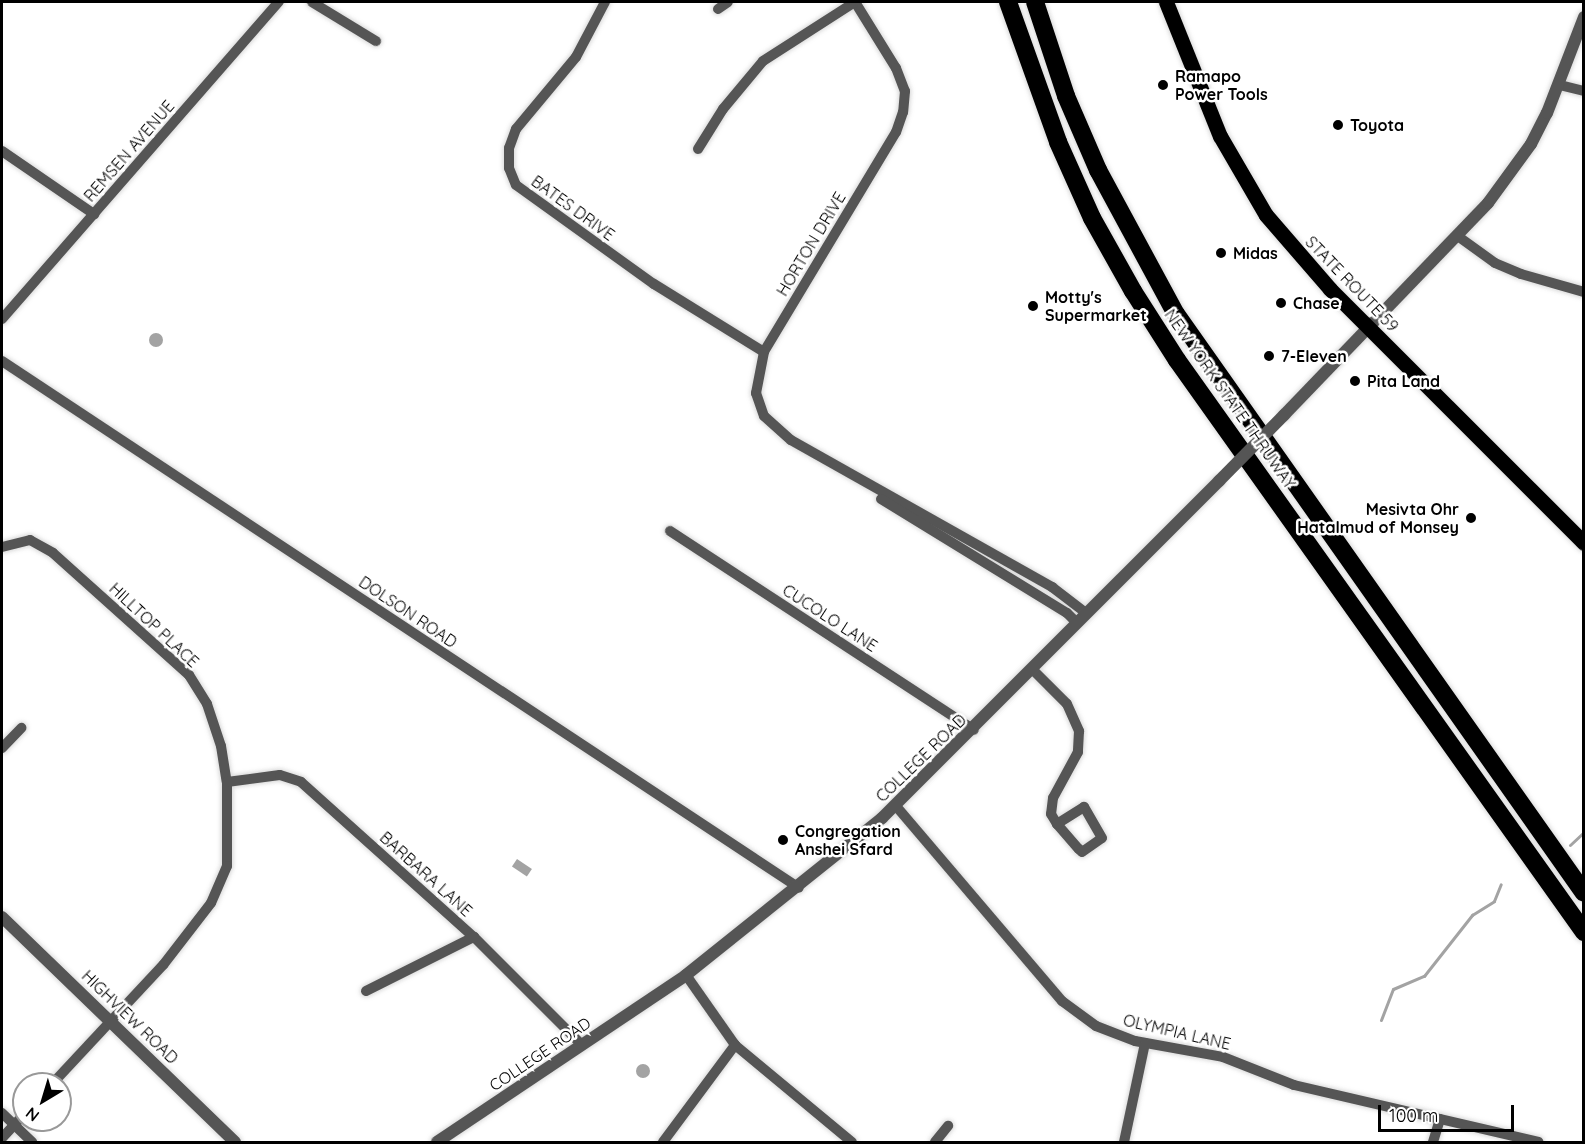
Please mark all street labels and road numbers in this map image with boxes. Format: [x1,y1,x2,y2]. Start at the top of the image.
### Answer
street label: REMSEN AVENUE [80,96,178,206]
street label: BATES DRIVE [528,171,618,245]
street label: HORTON DRIVE [772,189,850,299]
street label: STATE ROUTE 59 [1301,232,1403,336]
street label: NEW YORK STATE THRUWAY [1161,306,1299,492]
street label: DOLSON ROAD [355,572,461,652]
street label: HILLTOP PLACE [105,579,203,671]
street label: CUCOLO LANE [779,580,881,656]
street label: COLLEGE ROAD [872,710,970,806]
street label: BARBARA LANE [376,828,476,920]
street label: HIGHVIEW ROAD [78,966,182,1068]
street label: OLYMPIA LANE [1121,1010,1233,1054]
street label: COLLEGE ROAD [486,1013,594,1095]

